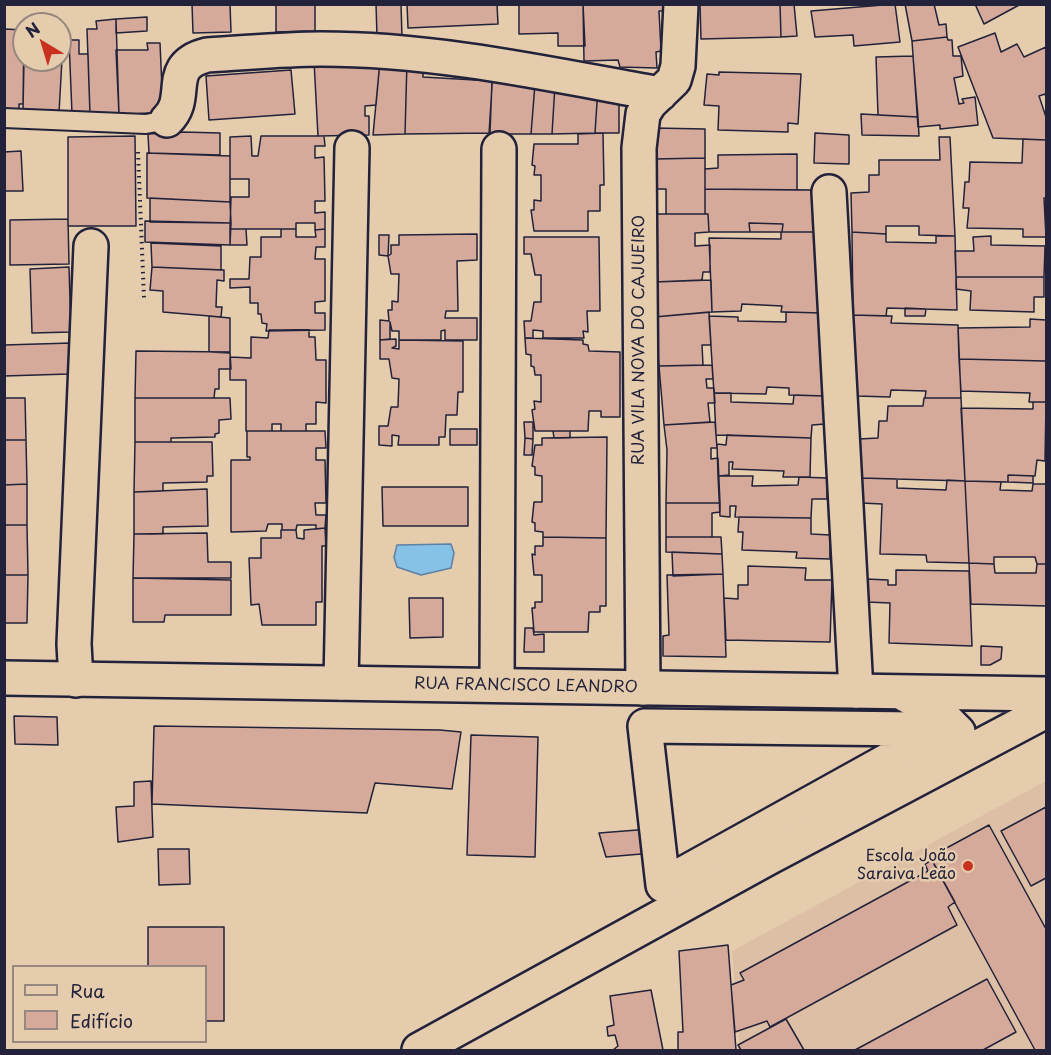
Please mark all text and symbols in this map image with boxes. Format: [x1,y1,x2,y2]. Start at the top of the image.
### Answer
north arrow [12,12,72,72]
text: N [20,16,45,43]
street label: RUA VILA NOVA DO CAJUEIRO [630,215,650,465]
street label: RUA FRANCISCO LEANDRO [414,674,638,698]
place label: Escola João Saraiva Leão [857,847,956,885]
marker: Escola João Saraiva Leão [961,859,975,873]
legend [12,965,207,1043]
text: Rua [70,977,105,1004]
text: Edifício [70,1007,133,1034]

